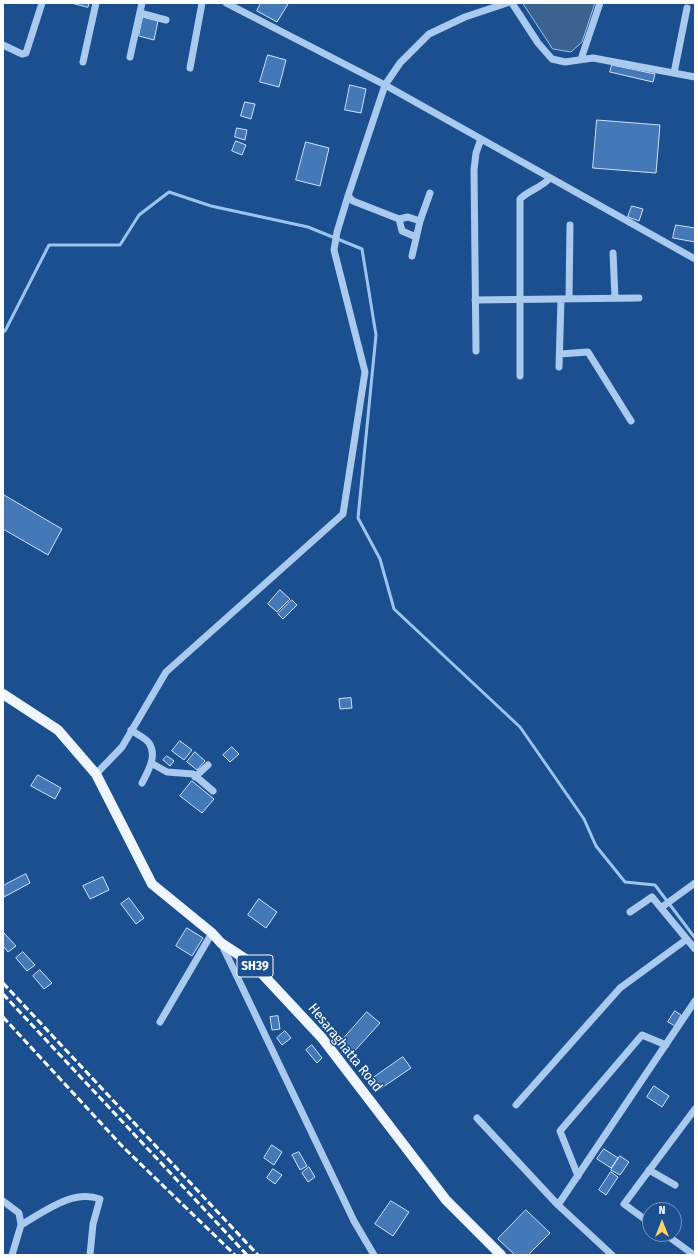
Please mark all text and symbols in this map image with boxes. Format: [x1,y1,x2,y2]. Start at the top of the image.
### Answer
road number: SH39 [237,955,273,977]
street label: Hesaraghatta Road [304,1001,386,1095]
north arrow [642,1202,682,1242]
text: N [659,1204,665,1217]

